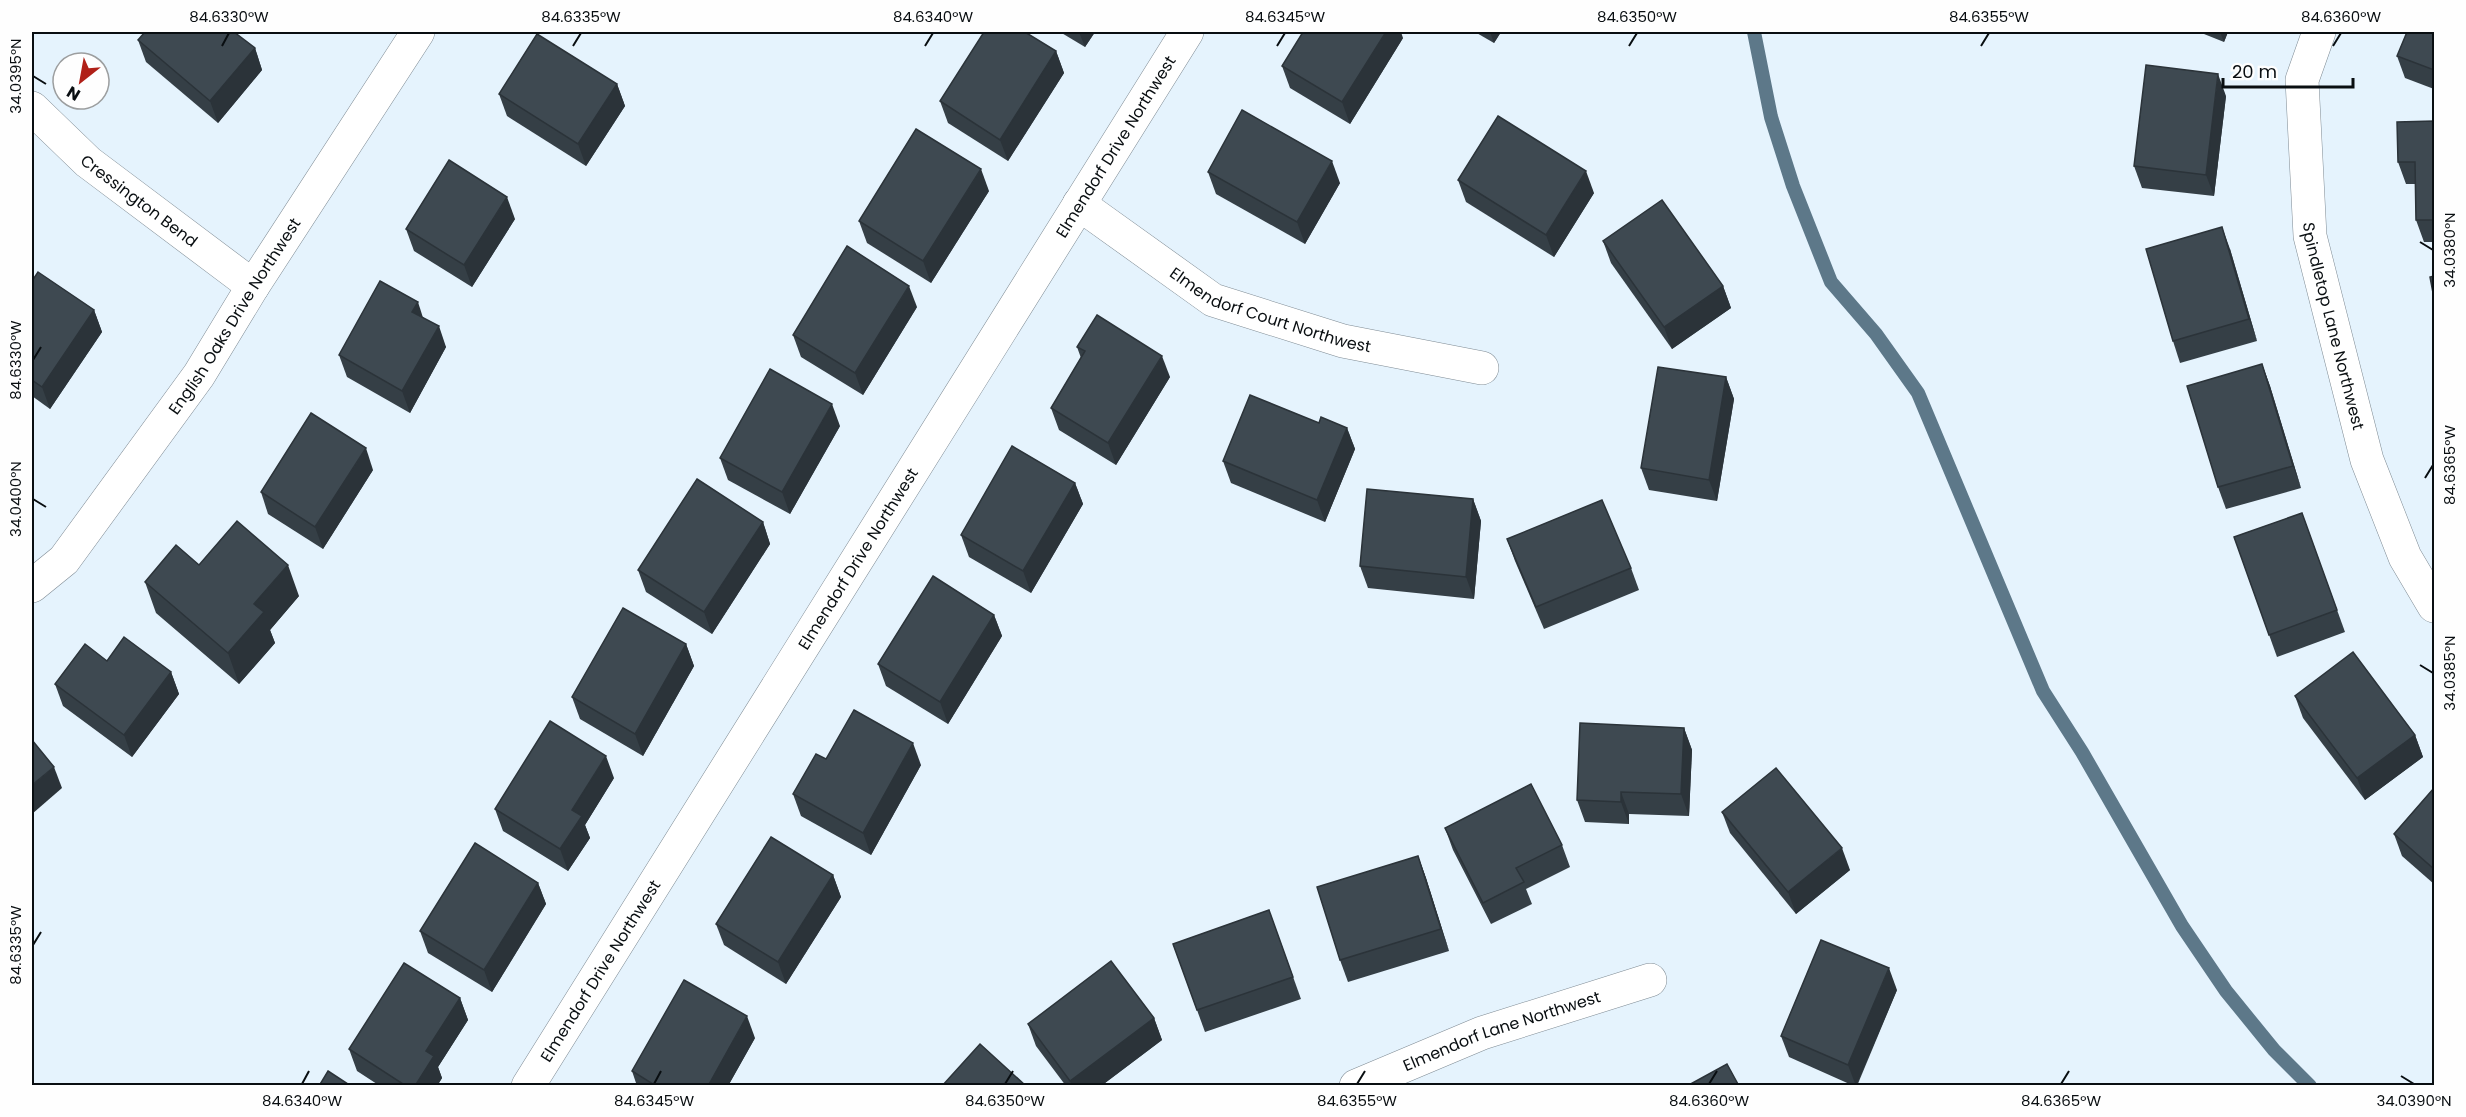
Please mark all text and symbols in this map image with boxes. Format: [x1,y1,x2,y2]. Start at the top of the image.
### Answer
text: 84.6330°W [189,6,269,27]
text: 84.6335°W [541,6,621,27]
text: 84.6340°W [893,6,973,27]
text: 84.6345°W [1245,6,1325,27]
text: 84.6350°W [1597,6,1677,27]
text: 84.6355°W [1949,6,2029,27]
text: 84.6360°W [2301,6,2381,27]
text: 34.0395°N [5,38,26,114]
north arrow [51,51,111,111]
street label: Elmendorf Drive Northwest [1050,51,1181,242]
scale bar [2223,51,2354,89]
text: 20 m [2232,59,2277,84]
text: N [62,80,85,106]
street label: Cressington Bend [75,150,202,253]
text: 34.0380°N [2439,212,2460,288]
street label: English Oaks Drive Northwest [163,213,306,419]
street label: Spindletop Lane Northwest [2297,222,2370,432]
street label: Elmendorf Court Northwest [1165,262,1373,358]
text: 84.6330°W [5,320,26,400]
text: 84.6365°W [2439,425,2460,505]
text: 34.0400°N [5,461,26,537]
street label: Elmendorf Drive Northwest [793,463,924,654]
text: 34.0385°N [2439,635,2460,711]
street label: Elmendorf Drive Northwest [535,875,666,1066]
text: 84.6335°W [5,905,26,985]
street label: Elmendorf Lane Northwest [1399,985,1604,1077]
text: 84.6340°W [262,1090,342,1111]
text: 84.6345°W [614,1090,694,1111]
text: 84.6350°W [965,1090,1045,1111]
text: 84.6355°W [1317,1090,1397,1111]
text: 84.6360°W [1669,1090,1749,1111]
text: 84.6365°W [2021,1090,2101,1111]
text: 34.0390°N [2376,1090,2452,1111]

